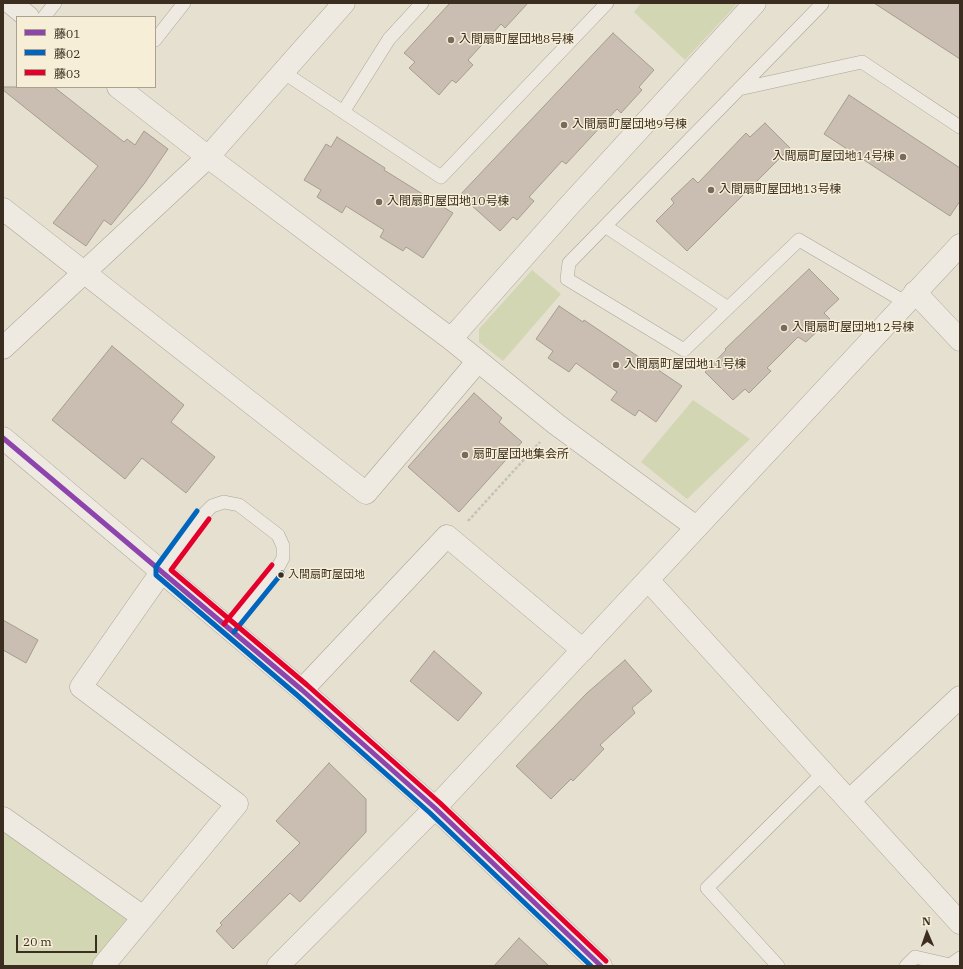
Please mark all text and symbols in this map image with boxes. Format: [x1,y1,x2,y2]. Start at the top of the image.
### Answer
legend [16,16,156,88]
text: 藤01 [54,26,80,41]
place label: 入間扇町屋団地8号棟 [459,33,574,47]
marker: 入間扇町屋団地8号棟 [446,35,456,45]
text: 藤02 [54,46,80,61]
text: 藤03 [54,66,80,81]
place label: 入間扇町屋団地9号棟 [572,118,687,132]
marker: 入間扇町屋団地9号棟 [559,120,569,130]
place label: 入間扇町屋団地14号棟 [773,150,895,164]
marker: 入間扇町屋団地14号棟 [898,152,908,162]
place label: 入間扇町屋団地13号棟 [719,183,841,197]
marker: 入間扇町屋団地13号棟 [706,185,716,195]
place label: 入間扇町屋団地10号棟 [387,195,509,209]
marker: 入間扇町屋団地10号棟 [374,197,384,207]
place label: 入間扇町屋団地12号棟 [792,321,914,335]
marker: 入間扇町屋団地12号棟 [779,323,789,333]
place label: 入間扇町屋団地11号棟 [624,358,746,372]
marker: 入間扇町屋団地11号棟 [611,360,621,370]
place label: 扇町屋団地集会所 [473,448,569,462]
marker: 扇町屋団地集会所 [460,450,470,460]
place label: 入間扇町屋団地 [288,568,365,582]
marker: 入間扇町屋団地 [276,570,286,580]
north arrow [907,913,947,953]
text: N [922,914,931,928]
scale bar [18,927,99,953]
text: 20 m [23,934,52,949]

